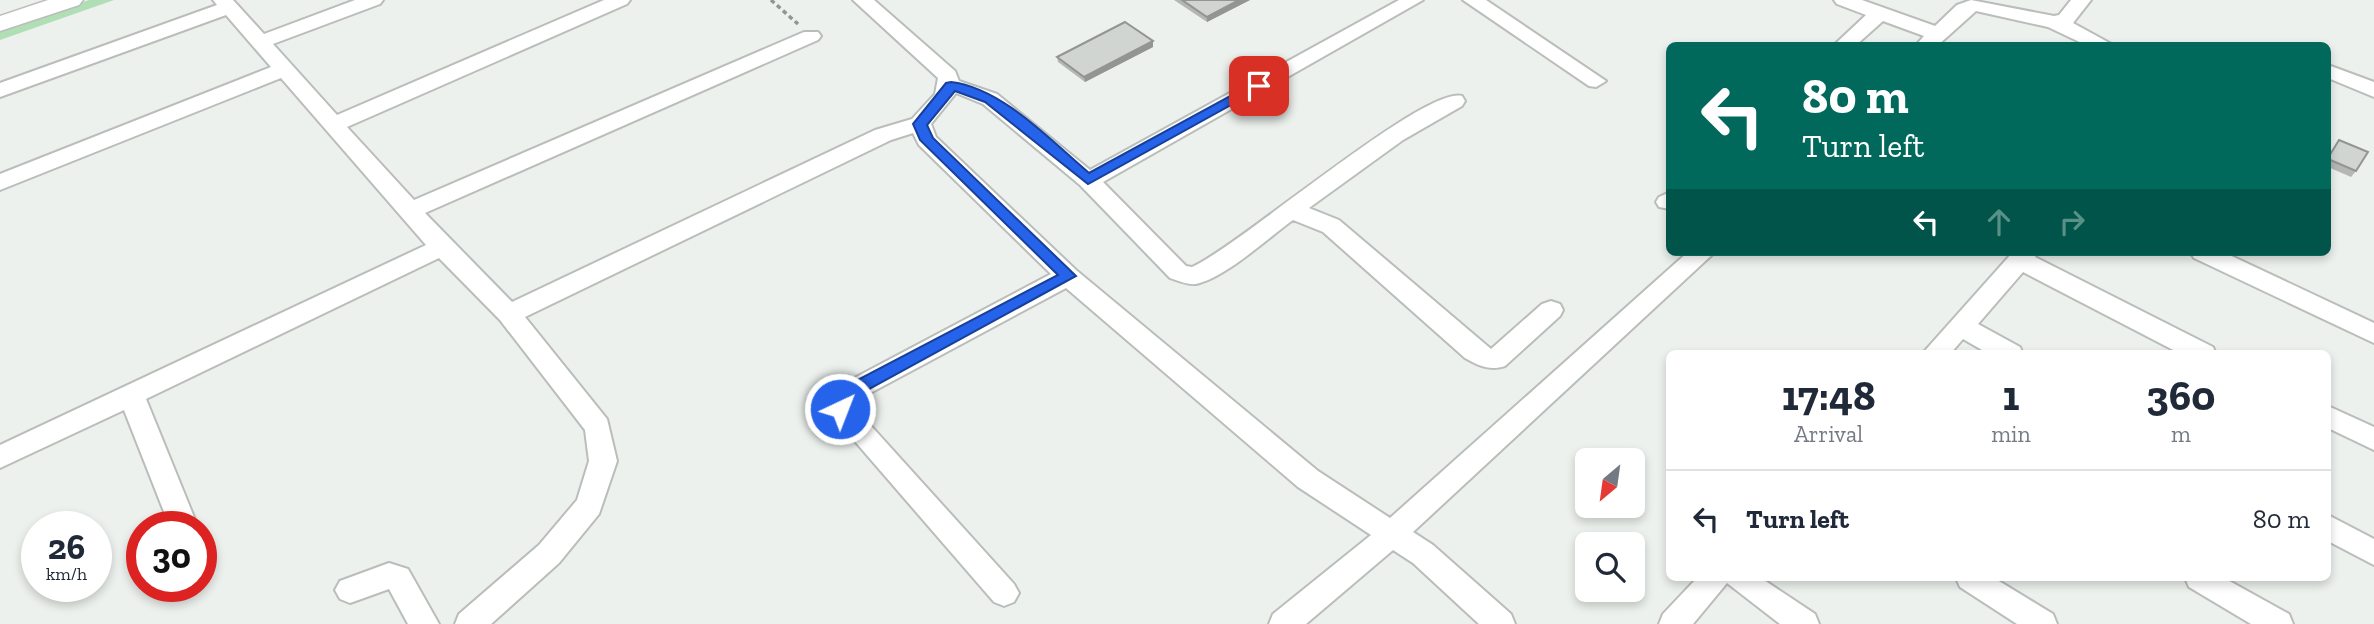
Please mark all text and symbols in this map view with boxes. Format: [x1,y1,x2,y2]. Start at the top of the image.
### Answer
pin [1229,56,1289,116]
icon: arrive [1240,67,1278,105]
text: 80 m [1802,67,1909,126]
icon: left [1687,70,1778,161]
text: Turn left [1802,127,1924,165]
icon: left [1907,203,1945,241]
icon: ahead [1980,203,2018,241]
icon: right [2053,203,2091,241]
text: 17:48 [1782,370,1876,421]
text: 1 [2002,370,2019,421]
text: 360 [2146,370,2215,421]
position arrow [803,372,877,446]
text: Arrival [1794,420,1863,448]
text: min [1991,420,2031,448]
text: m [2171,420,2191,448]
north arrow [1575,448,1645,518]
map controls [1575,448,1645,602]
icon: left [1687,500,1725,538]
text: Turn left [1746,503,1849,535]
text: 80 m [2253,503,2310,535]
speed limit sign: 30 [126,511,217,602]
text: 26 [48,526,85,568]
button: search [1575,532,1645,602]
text: km/h [46,563,87,585]

